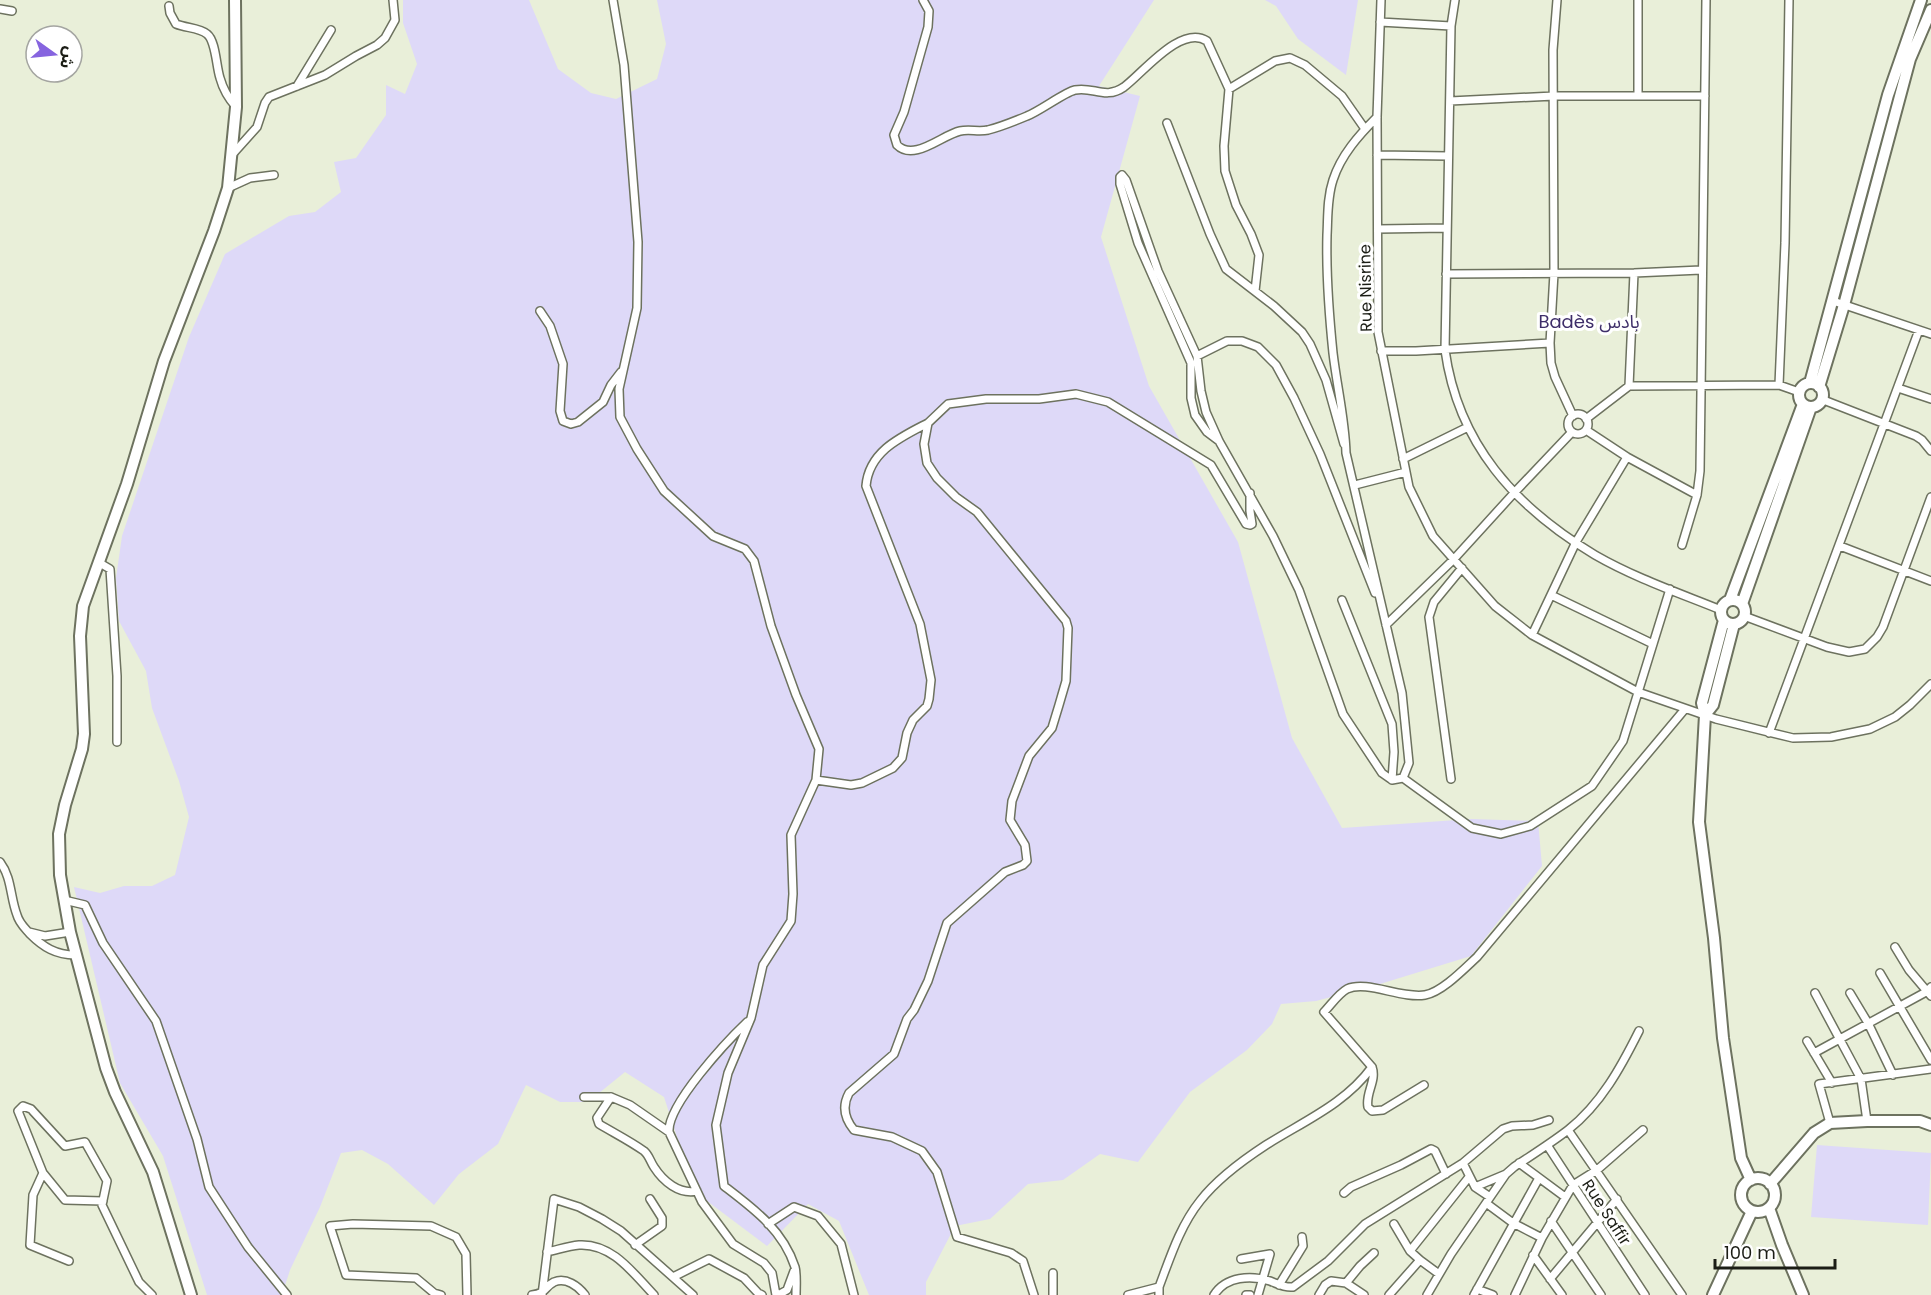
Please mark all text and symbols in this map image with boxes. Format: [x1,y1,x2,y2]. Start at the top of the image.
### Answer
north arrow [24,24,84,84]
text: ش [54,44,82,71]
street label: Rue Nisrine [1353,244,1378,332]
district label: Badès بادس [1538,309,1640,334]
street label: Rue Saffir [1577,1175,1637,1250]
scale bar [1715,1232,1835,1270]
text: 100 m [1724,1240,1776,1265]

